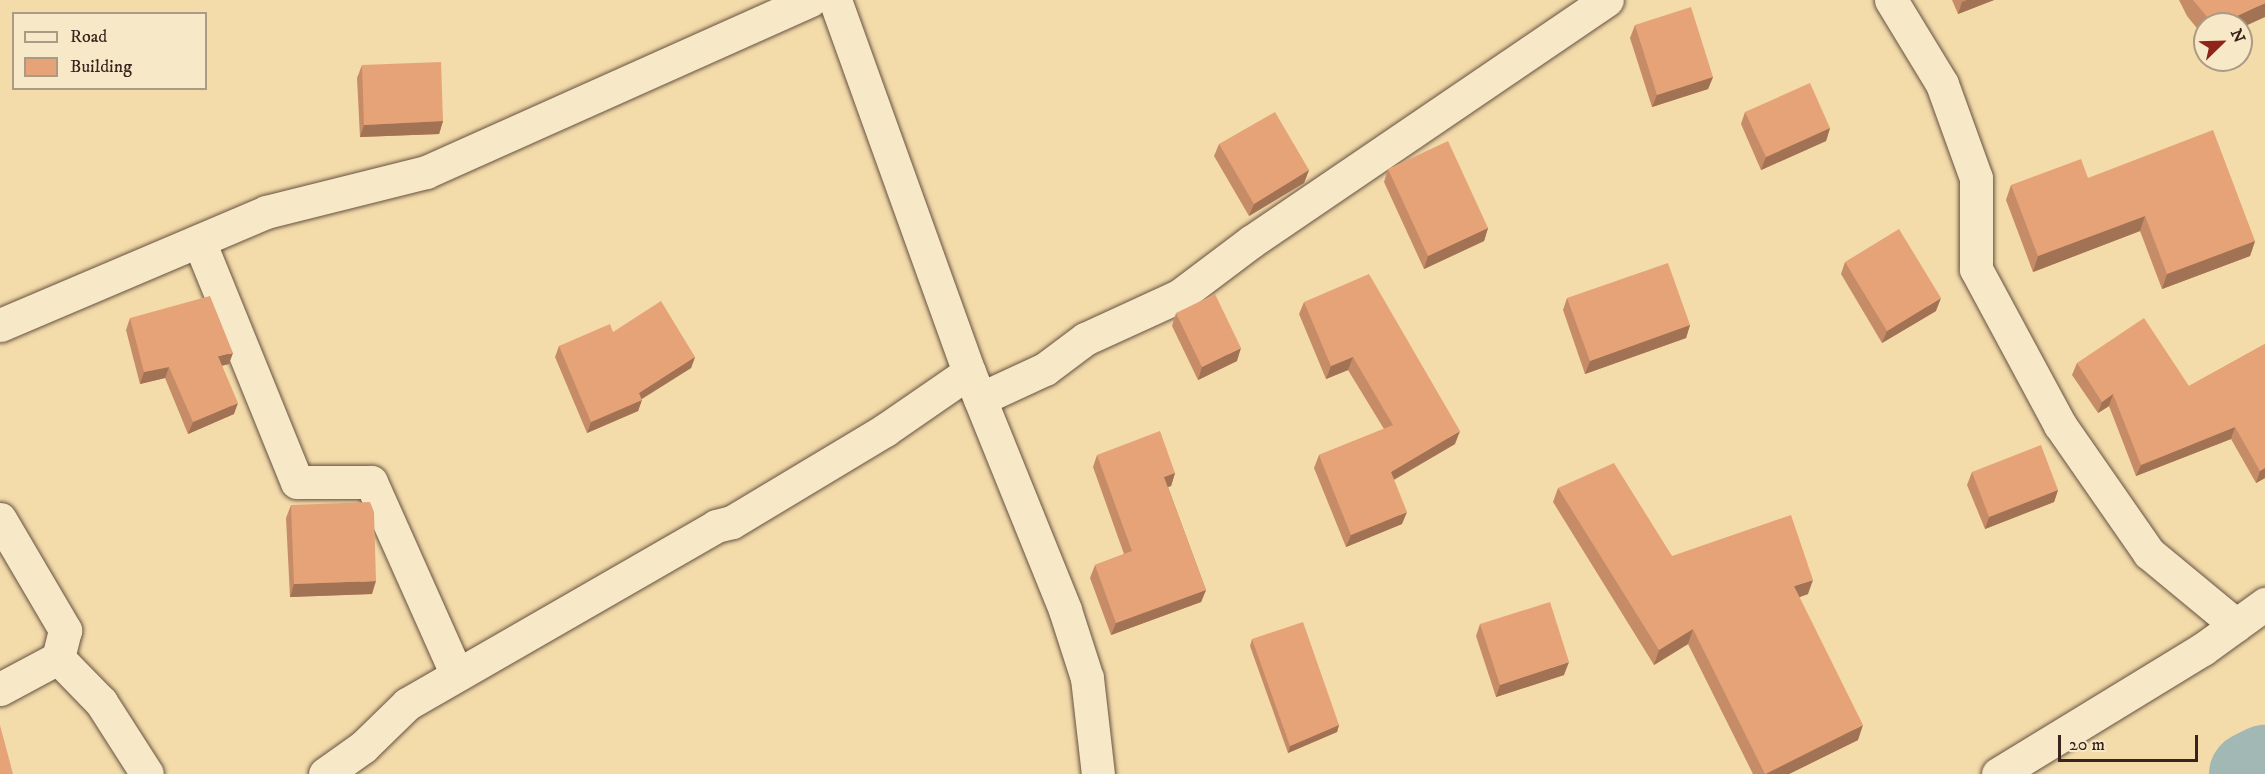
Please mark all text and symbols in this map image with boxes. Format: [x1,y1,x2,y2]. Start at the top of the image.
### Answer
legend [12,12,207,90]
north arrow [2193,12,2253,72]
text: Road [70,26,107,48]
text: N [2226,26,2249,46]
text: Building [70,56,132,78]
scale bar [2061,723,2200,761]
text: 20 m [2069,734,2105,756]

